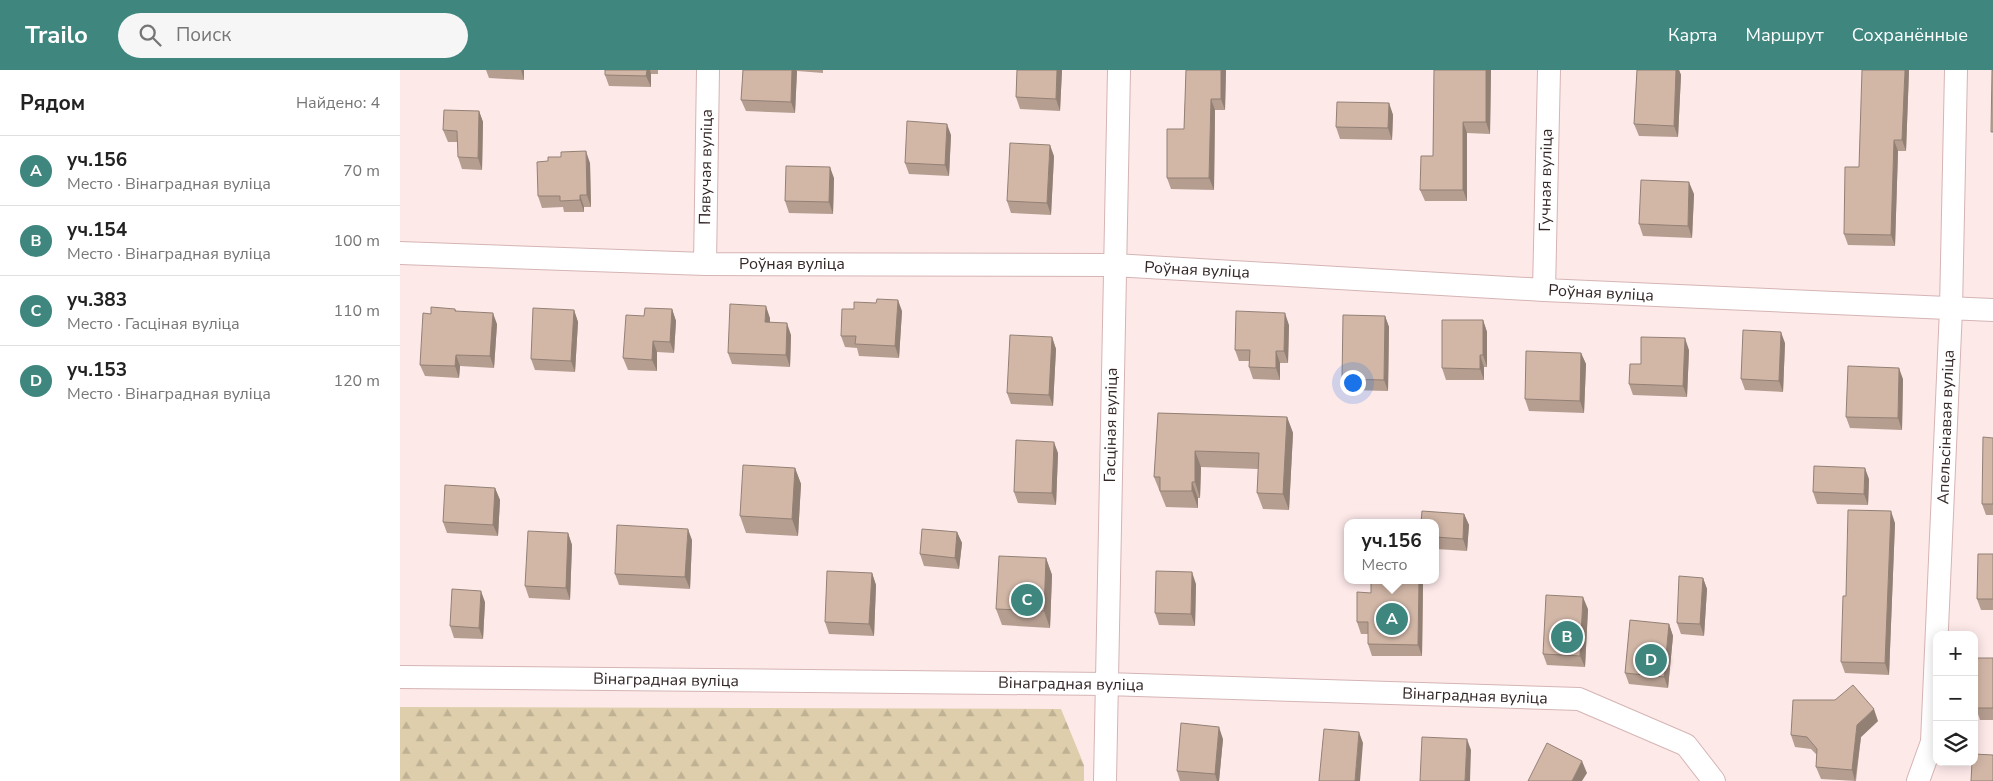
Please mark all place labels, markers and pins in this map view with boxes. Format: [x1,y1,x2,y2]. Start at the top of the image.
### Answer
pin: C [1011,581,1043,619]
pin: A [1376,600,1408,638]
pin: B [1551,618,1583,656]
pin: D [1635,641,1667,679]

